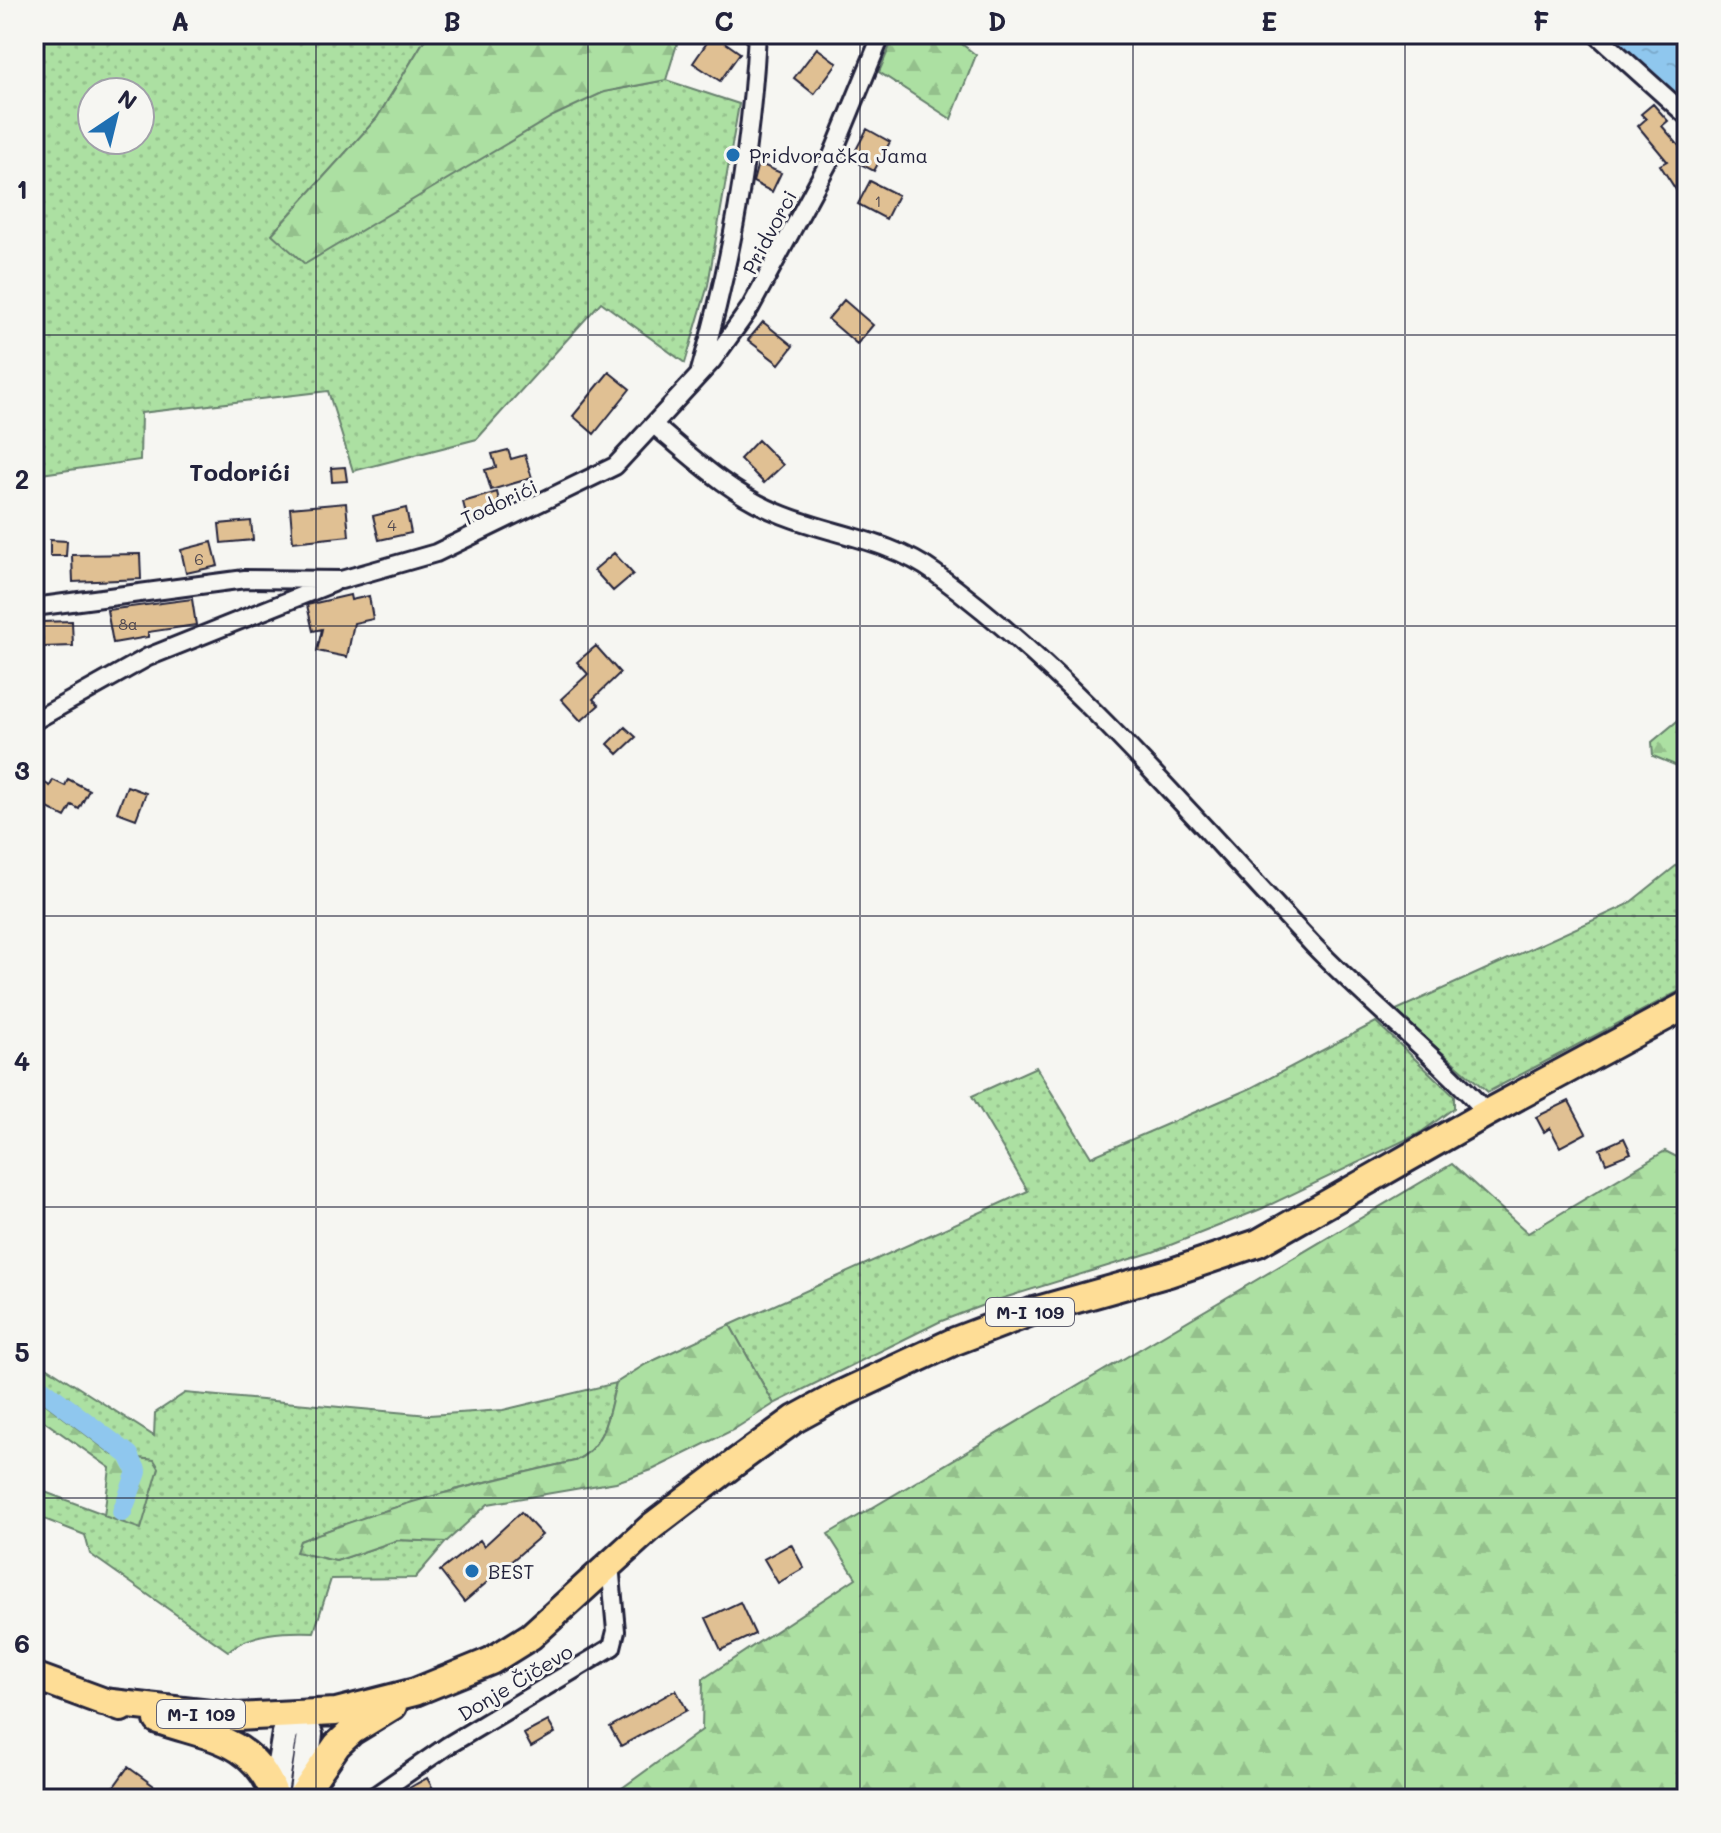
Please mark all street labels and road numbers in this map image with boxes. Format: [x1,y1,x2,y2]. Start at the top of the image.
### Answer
street label: Pridvorci [736,186,802,278]
street label: Todorići [457,473,541,531]
road number: M-I 109 [986,1298,1074,1326]
street label: Donje Čičevo [453,1638,577,1726]
road number: M-I 109 [157,1700,245,1728]

